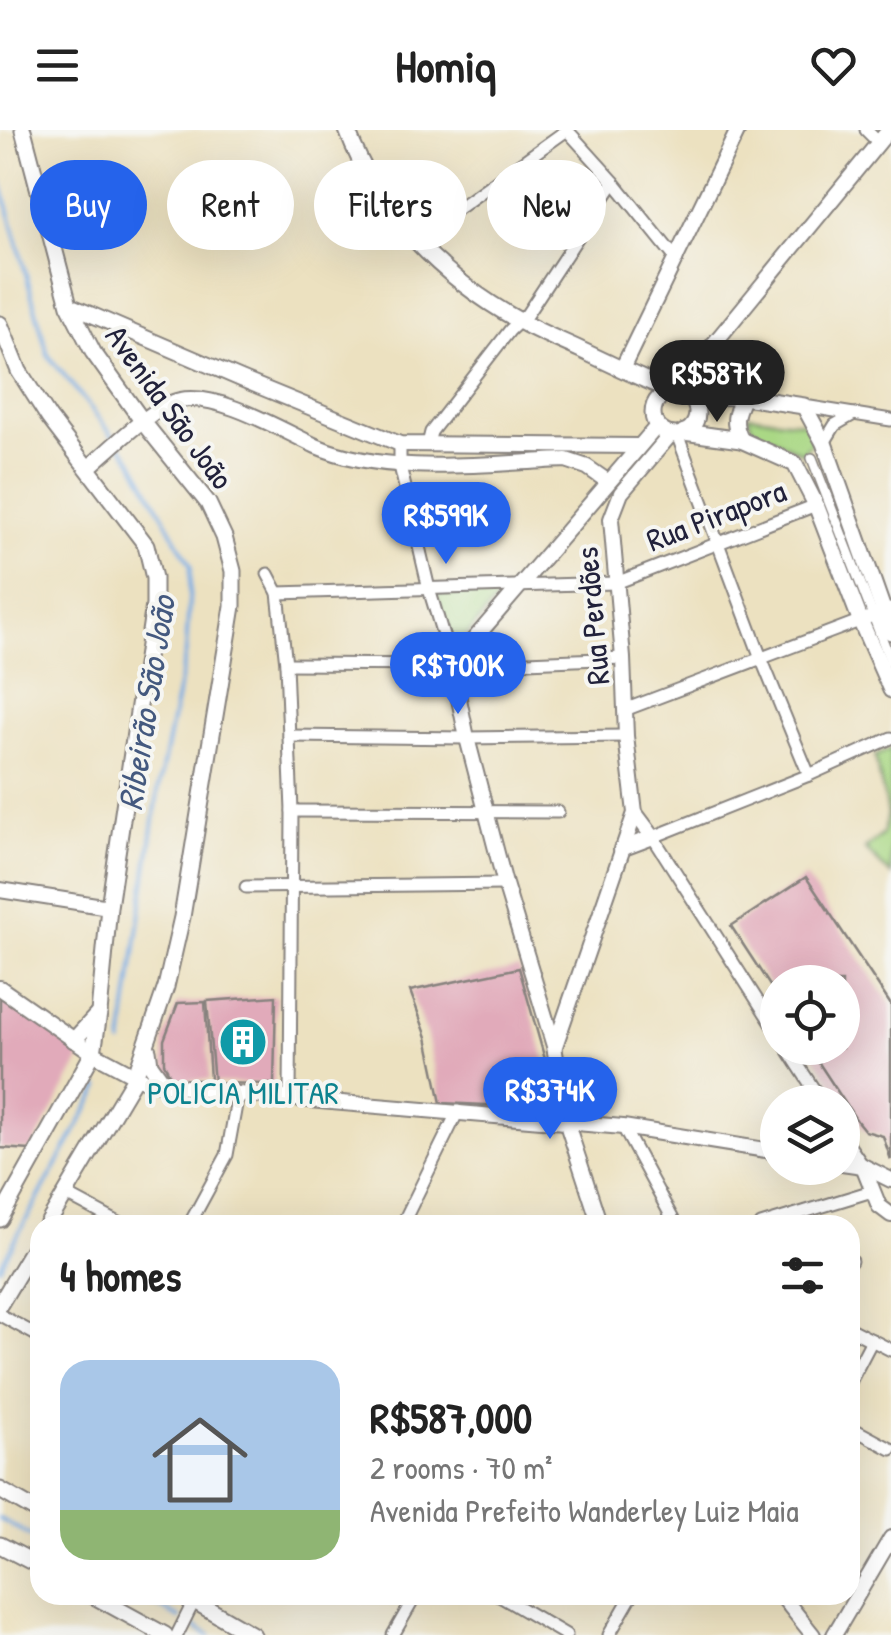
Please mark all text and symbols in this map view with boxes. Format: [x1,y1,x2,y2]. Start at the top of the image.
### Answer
text: Homiq [395,35,496,96]
icon: menu [30,38,85,93]
icon: heart [806,38,861,93]
chip: Buy [30,160,147,250]
chip: Rent [167,160,294,250]
chip: Filters [314,160,467,250]
chip: New [487,160,606,250]
street label: Avenida São João [96,316,244,498]
pin: R$587K [636,340,798,425]
text: R$587K [672,351,762,394]
street label: Rua Pirapora [640,469,792,561]
pin: R$599K [365,482,527,567]
text: R$599K [404,493,488,536]
street label: Rua Perdões [565,545,619,687]
water label: Ribeirão São João [106,590,187,813]
pin: R$700K [377,632,539,717]
text: R$700K [412,643,504,686]
map controls [760,965,860,1185]
button: locate [760,965,860,1065]
building icon: POLICIA MILITAR [217,1016,269,1068]
pin: R$374K [469,1057,631,1142]
text: R$374K [505,1068,595,1111]
place label: POLICIA MILITAR [147,1071,339,1114]
button: layers [760,1085,860,1185]
text: 4 homes [60,1247,181,1304]
icon: filters [775,1248,830,1303]
text: R$587,000 [370,1389,532,1446]
icon: home [140,1400,260,1520]
text: 2 rooms · 70 m² [370,1446,552,1489]
text: Avenida Prefeito Wanderley Luiz Maia [370,1489,799,1532]

